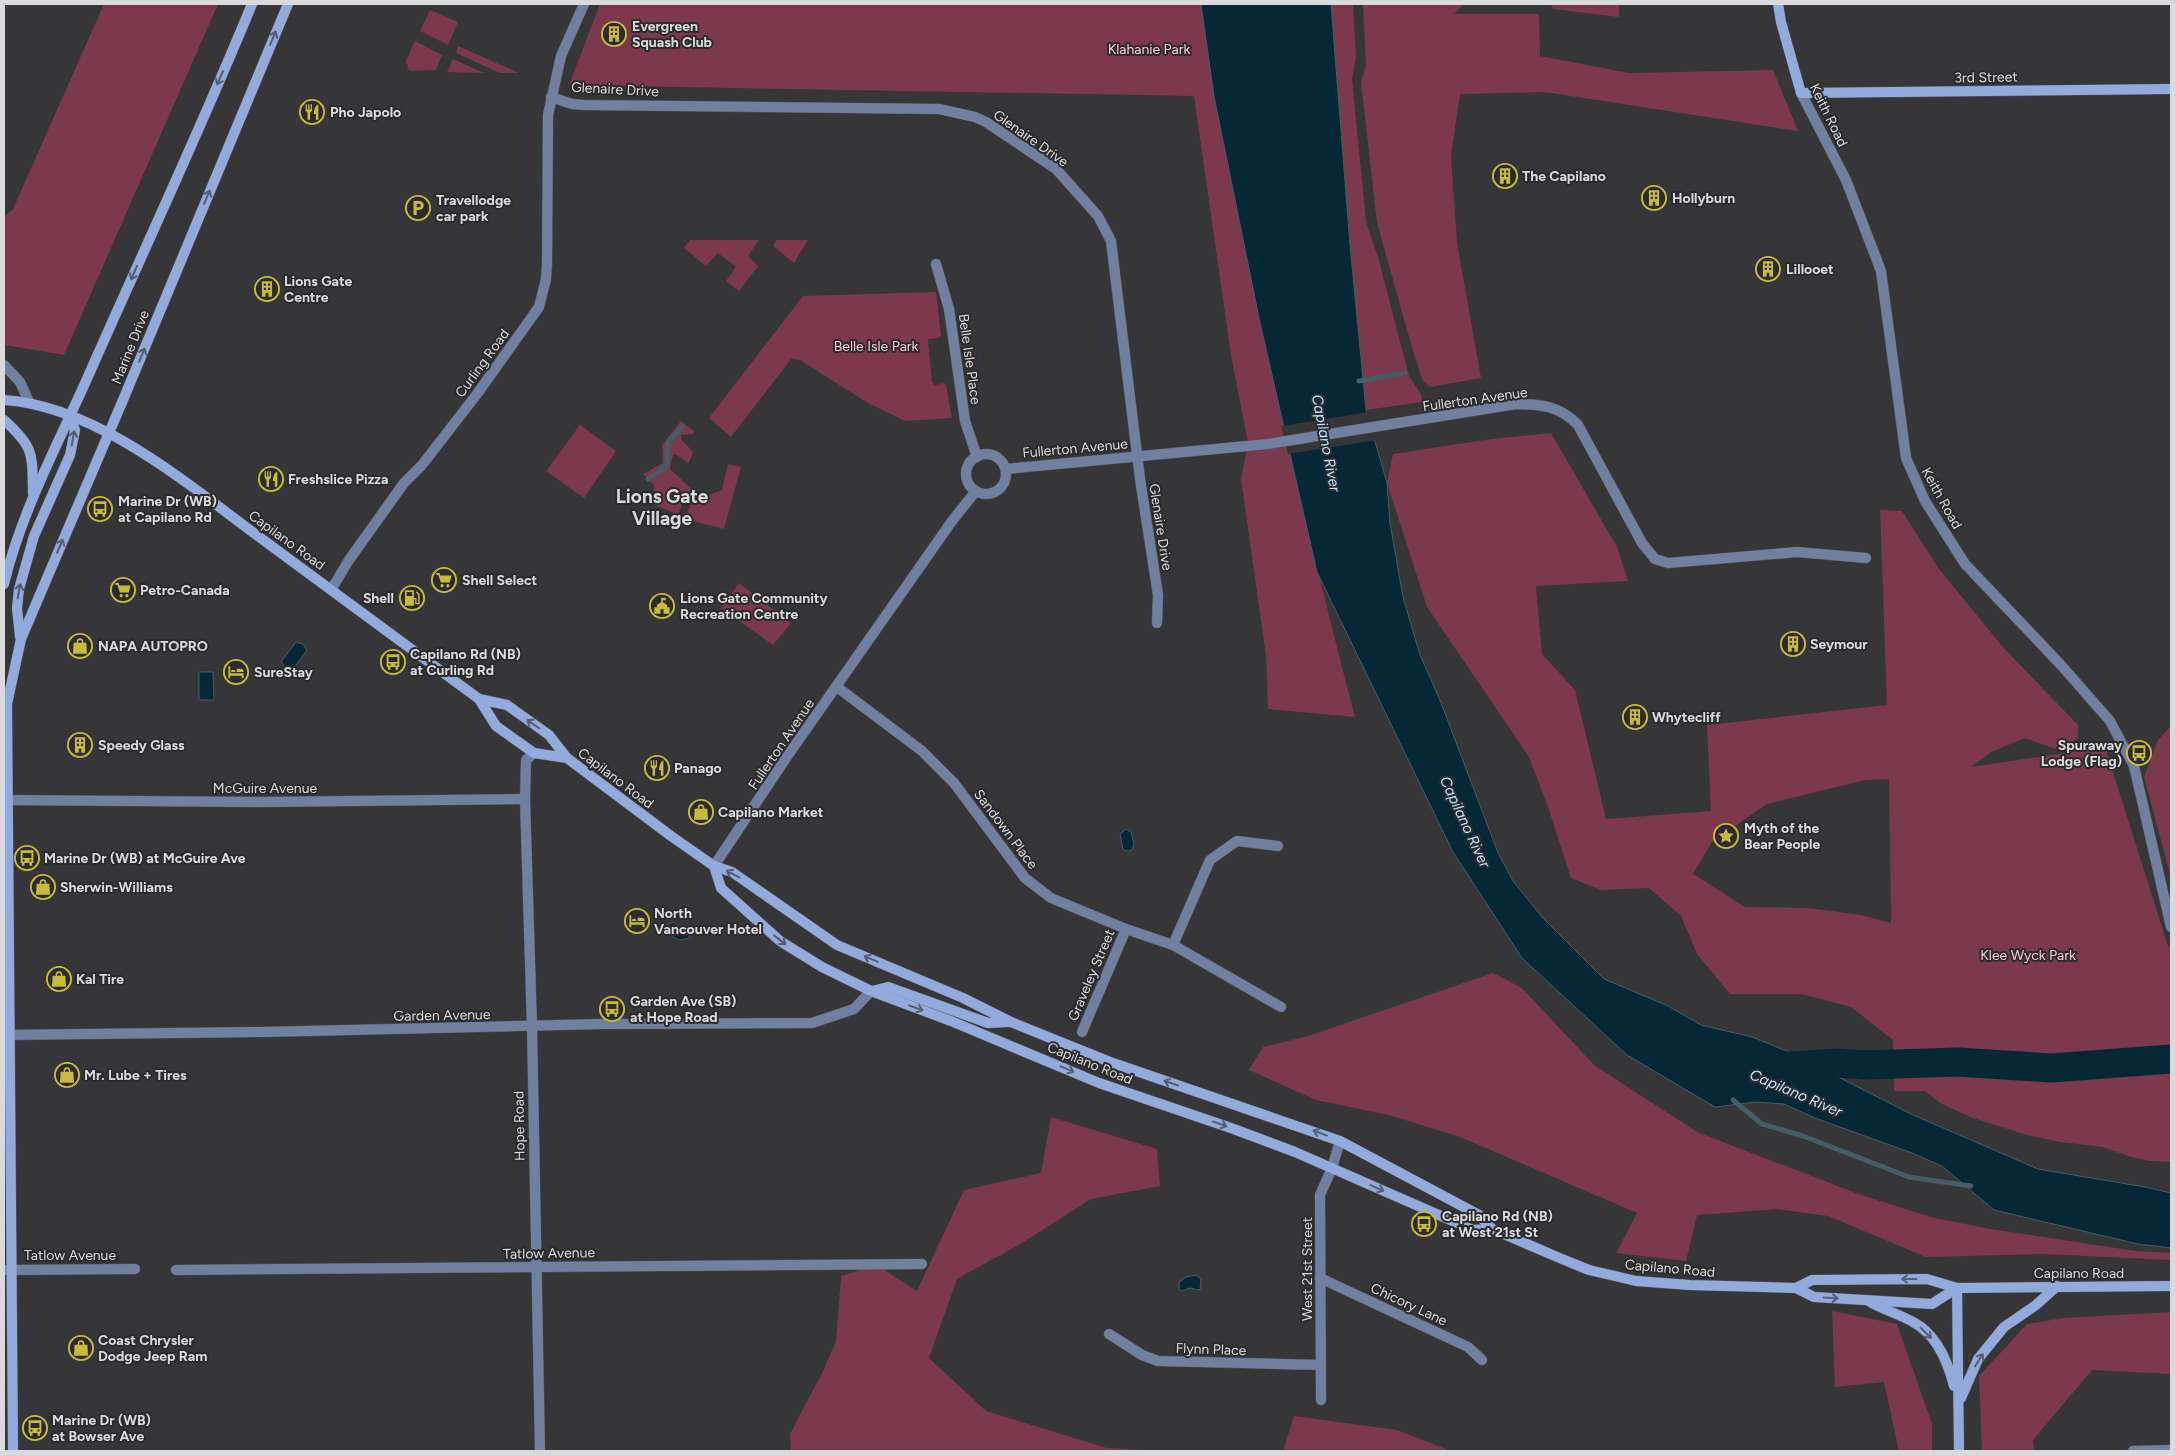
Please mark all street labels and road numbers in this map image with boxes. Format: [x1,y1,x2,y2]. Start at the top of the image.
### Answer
street label: 3rd Street [1954,68,2018,87]
street label: Glenaire Drive [571,79,660,100]
street label: Keith Road [1806,81,1851,150]
street label: Glenaire Drive [990,106,1072,171]
street label: Marine Drive [108,307,153,387]
street label: Belle Isle Place [955,313,984,406]
street label: Curling Road [452,326,513,401]
street label: Fullerton Avenue [1421,384,1529,415]
street label: Fullerton Avenue [1022,435,1129,462]
street label: Keith Road [1918,464,1966,532]
street label: Glenaire Drive [1145,482,1176,572]
street label: Capilano Road [245,507,328,574]
street label: Fullerton Avenue [745,695,818,793]
street label: Capilano Road [574,744,657,812]
street label: McGuire Avenue [213,780,318,797]
street label: Sandown Place [970,786,1041,873]
street label: Graveley Street [1065,927,1118,1023]
street label: Garden Avenue [393,1006,491,1025]
street label: Capilano Road [1045,1039,1135,1088]
street label: Hope Road [510,1091,529,1161]
street label: West 21st Street [1299,1217,1316,1321]
street label: Tatlow Avenue [503,1244,596,1263]
street label: Tatlow Avenue [24,1247,116,1264]
street label: Capilano Road [1624,1256,1716,1281]
street label: Capilano Road [2034,1265,2124,1282]
street label: Chicory Lane [1368,1279,1450,1330]
street label: Flynn Place [1175,1340,1247,1359]

